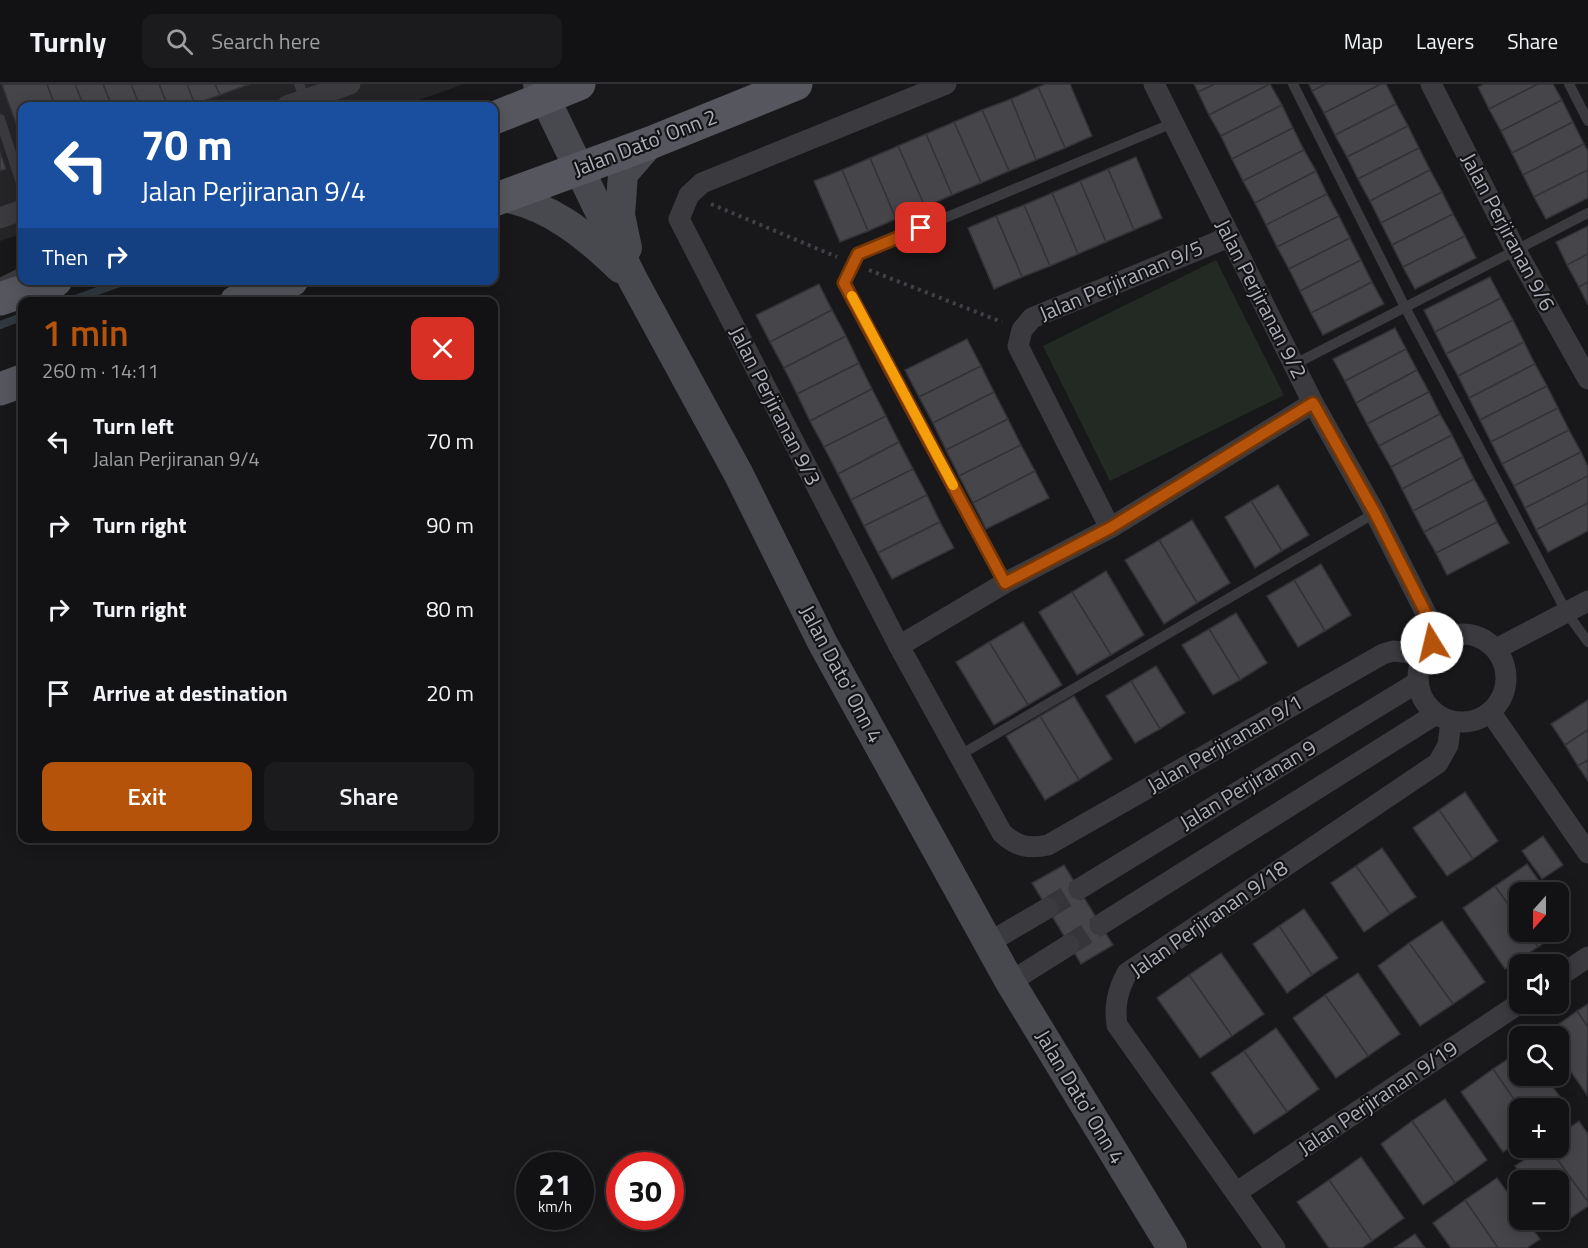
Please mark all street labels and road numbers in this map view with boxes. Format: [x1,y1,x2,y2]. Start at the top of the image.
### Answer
street label: Jalan Dato' Onn 2 [568,100,721,184]
street label: Jalan Perjiranan 9/6 [1454,147,1564,316]
street label: Jalan Perjiranan 9/2 [1208,213,1316,384]
street label: Jalan Perjiranan 9/5 [1034,231,1207,329]
street label: Jalan Perjiranan 9/3 [722,320,830,491]
street label: Jalan Dato' Onn 4 [792,599,892,748]
street label: Jalan Perjiranan 9/1 [1143,689,1307,799]
street label: Jalan Perjiranan 9 [1175,734,1321,836]
street label: Jalan Perjiranan 9/18 [1123,851,1294,985]
street label: Jalan Dato' Onn 4 [1028,1023,1134,1170]
street label: Jalan Perjiranan 9/19 [1291,1032,1464,1163]

